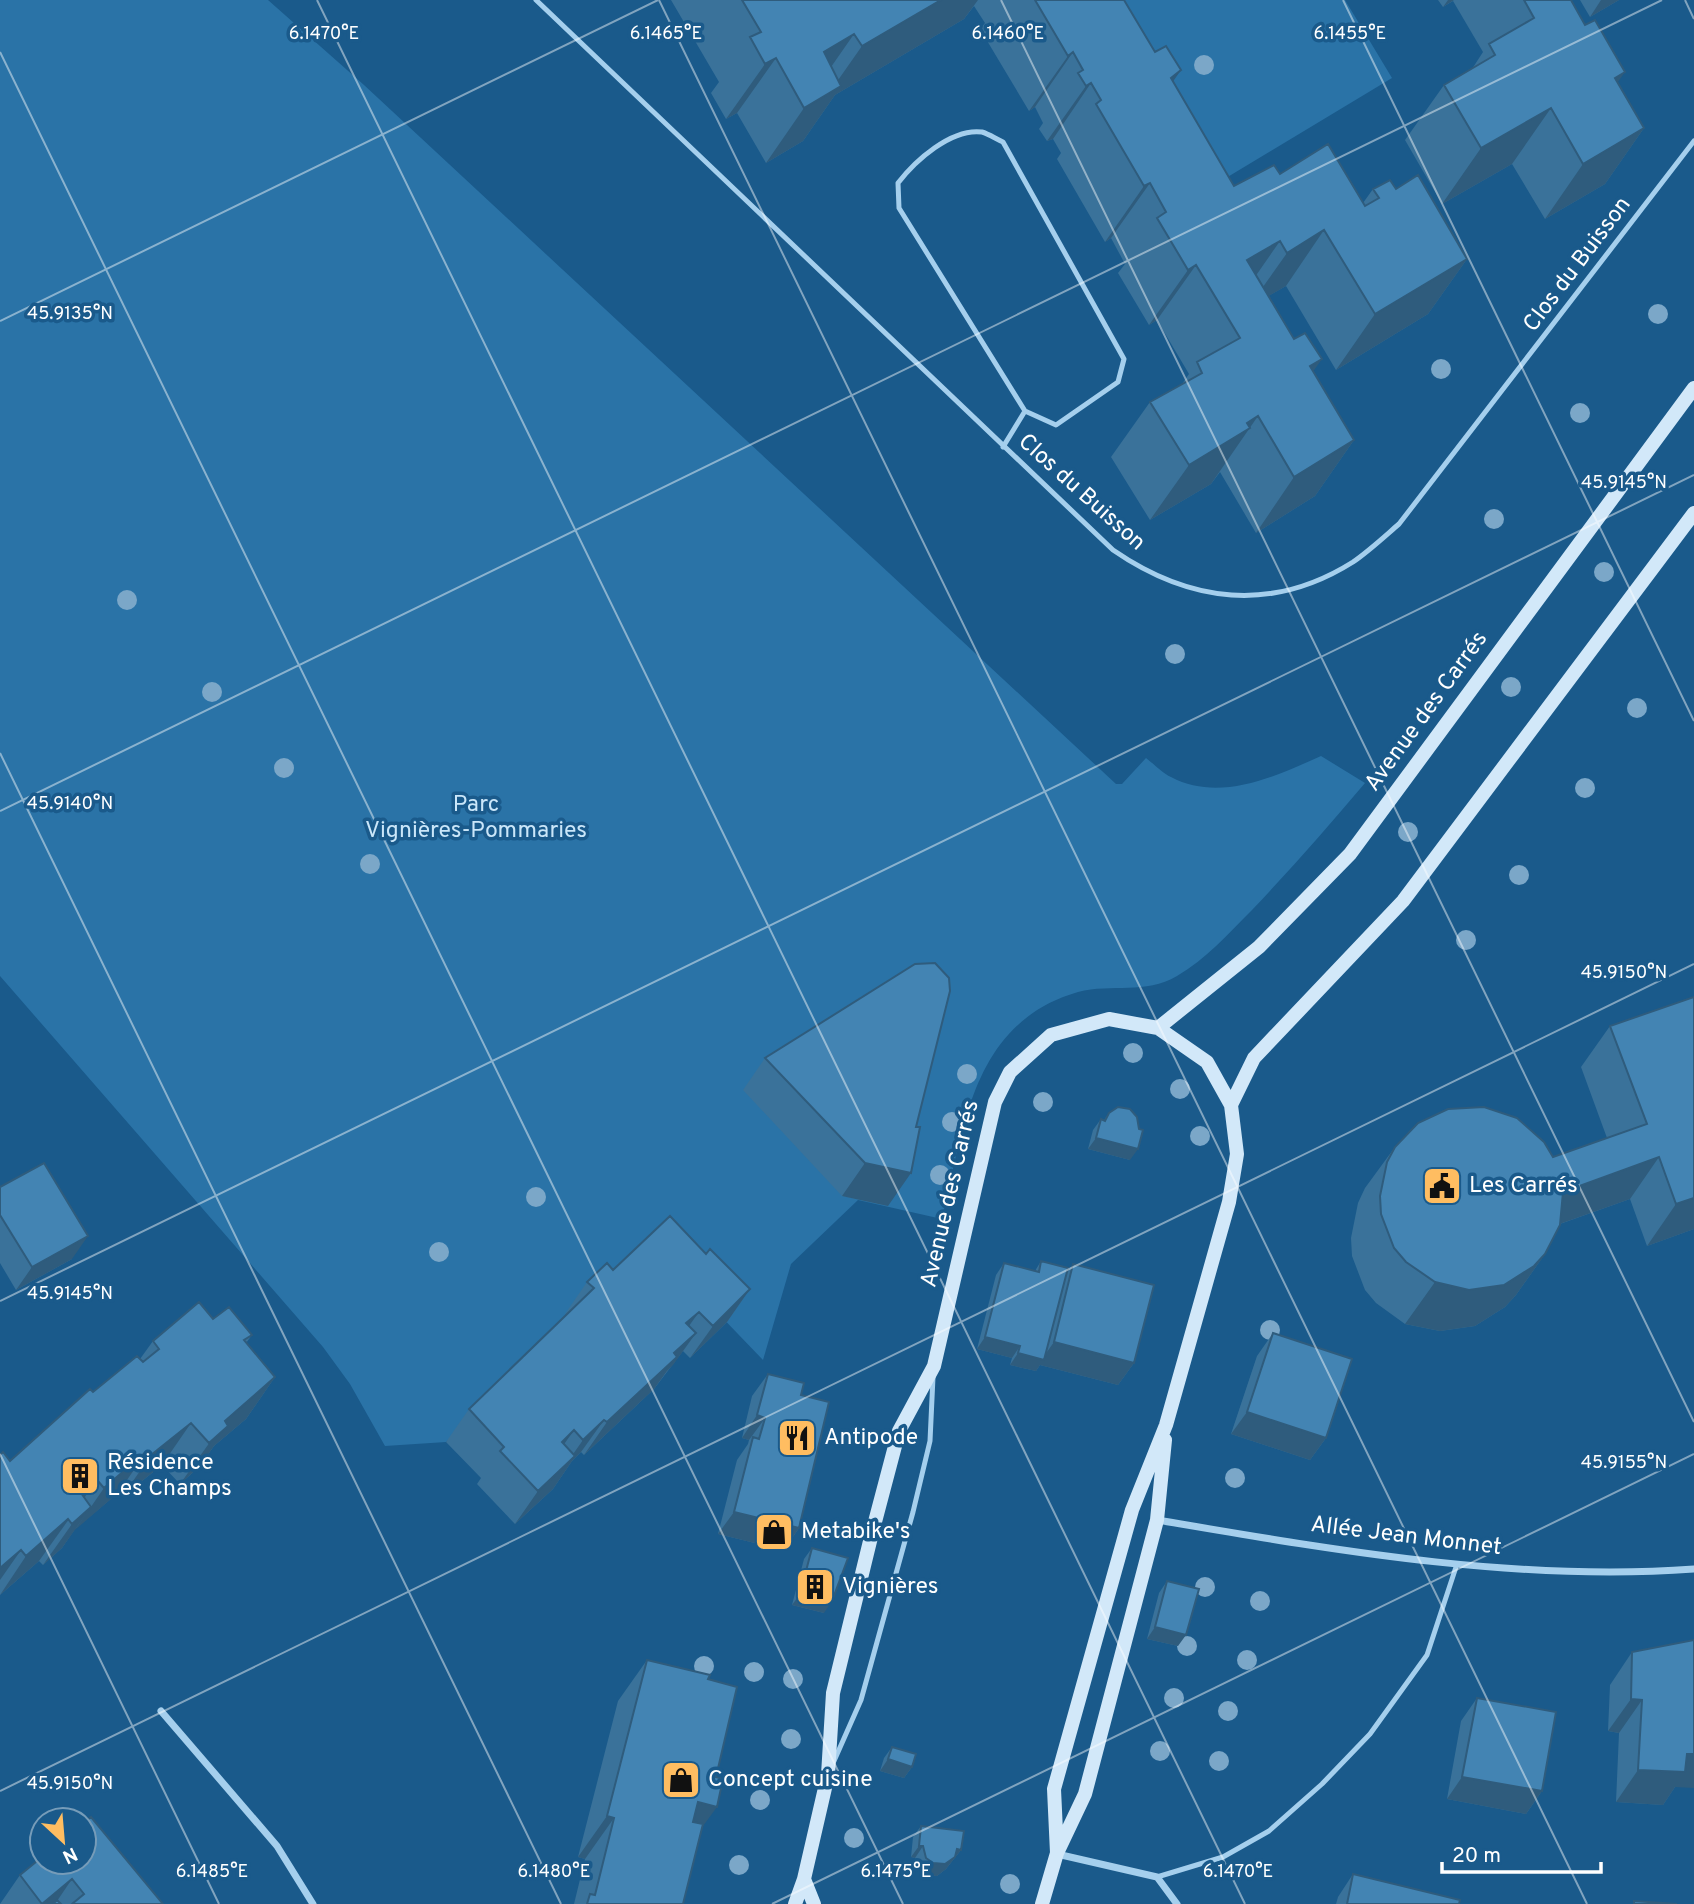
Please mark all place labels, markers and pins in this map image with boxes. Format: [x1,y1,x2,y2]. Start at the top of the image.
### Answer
public building icon: Les Carrés [1421,1165,1463,1207]
place label: Les Carrés [1469,1172,1578,1201]
restaurant icon: Antipode [776,1417,818,1459]
place label: Antipode [824,1424,918,1453]
place label: Résidence Les Champs [107,1449,232,1504]
building icon: Résidence Les Champs [59,1455,101,1497]
shop icon: Metabike's [753,1511,795,1553]
place label: Metabike's [801,1518,911,1547]
building icon: Vignières [794,1566,836,1608]
place label: Vignières [842,1573,938,1602]
shop icon: Concept cuisine [660,1759,702,1801]
place label: Concept cuisine [708,1766,873,1795]

